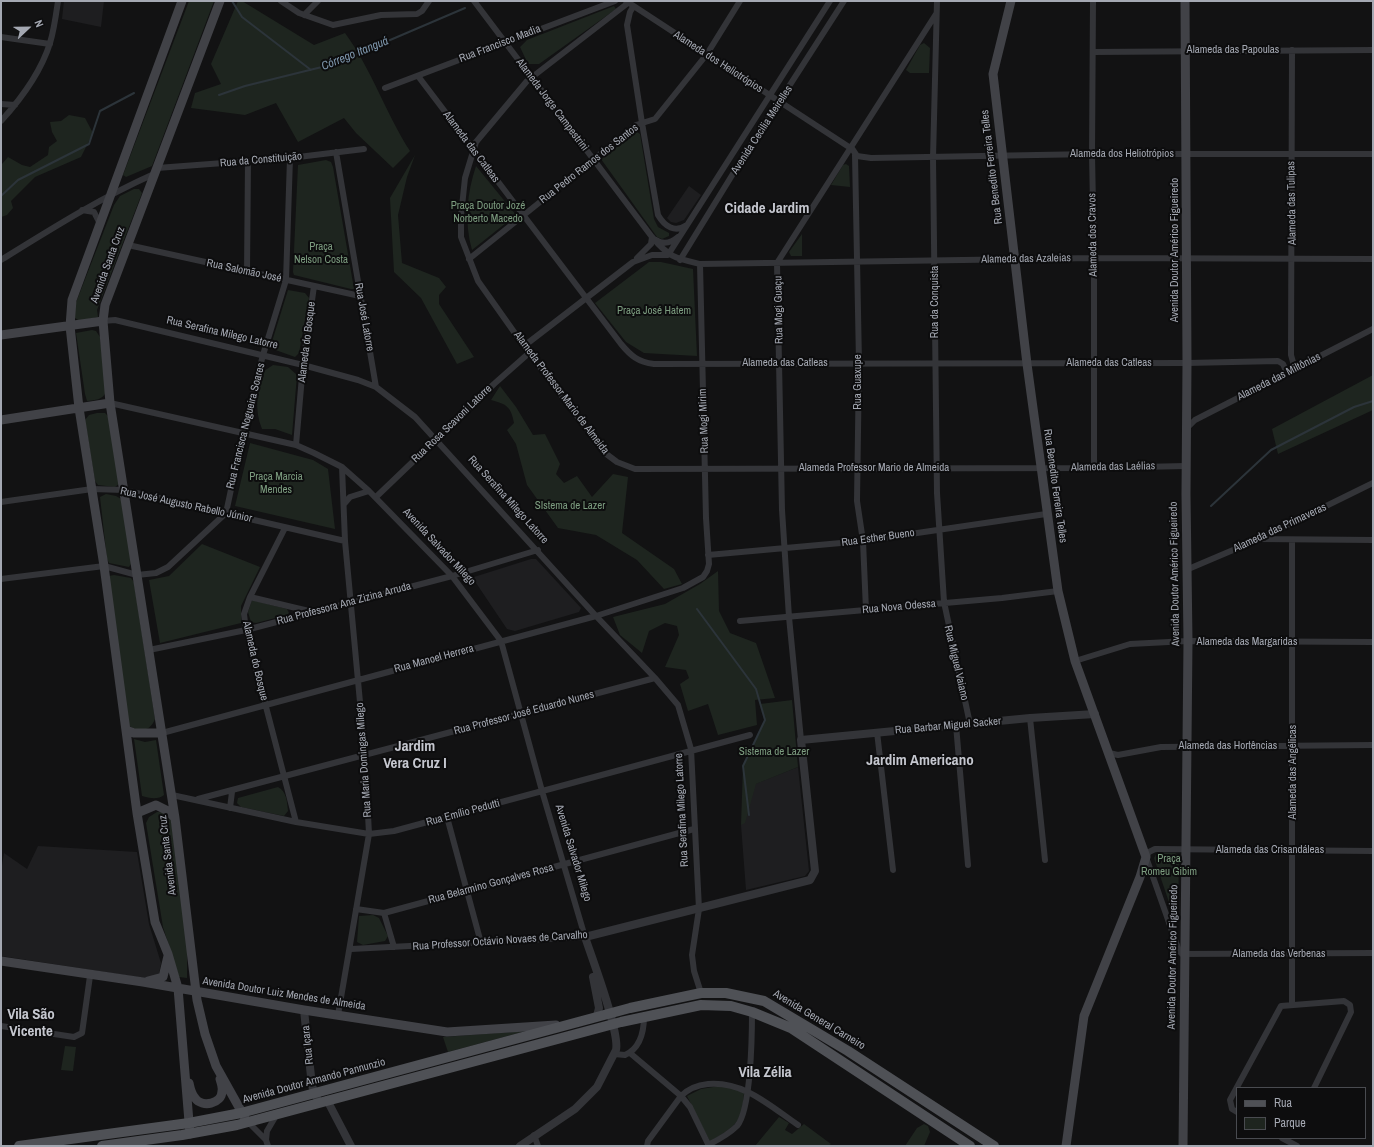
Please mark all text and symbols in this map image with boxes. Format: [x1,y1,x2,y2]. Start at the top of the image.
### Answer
north arrow [8,8,48,48]
text: N [31,18,47,29]
street label: Rua Francisco Madia [457,22,543,66]
street label: Alameda dos Heliotrópios [671,28,765,96]
water label: Córrego Itanguá [319,34,391,74]
street label: Alameda das Papoulas [1187,43,1279,57]
street label: Alameda Jorge Campestrini [513,56,591,154]
street label: Avenida Cecilia Meirelles [729,83,795,177]
street label: Alameda das Catleas [440,109,502,185]
street label: Rua Benedito Ferreira Telles [978,109,1006,225]
street label: Rua Pedro Ramos dos Santos [537,121,641,207]
street label: Alameda dos Heliotrópios [1070,147,1174,161]
street label: Rua da Constituição [219,150,303,170]
street label: Alameda das Tulipas [1285,161,1299,245]
street label: Avenida Doutor Américo Figueiredo [1168,178,1182,322]
street label: Alameda dos Cravos [1086,193,1100,277]
park label: Praça Doutor Jozé Norberto Macedo [451,199,525,225]
district label: Cidade Jardim [725,200,809,218]
street label: Avenida Santa Cruz [88,225,128,305]
park label: Praça Nelson Costa [294,240,348,266]
street label: Alameda das Azaleias [981,252,1071,266]
street label: Rua Salomão José [205,257,283,285]
street label: Rua da Conquista [928,266,942,338]
street label: Rua Mogi Guaçu [772,276,786,344]
street label: Rua José Latorre [351,282,377,352]
street label: Alameda do Bosque [295,301,319,383]
park label: Praça José Hatem [617,304,691,318]
street label: Rua Serafina Milego Latorre [165,314,279,352]
street label: Alameda Professor Mario de Almeida [510,329,612,457]
street label: Alameda das Miltônias [1235,350,1323,404]
street label: Rua Guaxupe [851,354,865,410]
street label: Alameda das Catleas [742,356,828,370]
street label: Alameda das Catleas [1066,356,1152,370]
street label: Rua Francisca Nogueira Soares [224,362,268,490]
street label: Rua Rosa Scavoni Latorre [409,382,495,466]
street label: Rua Mogi Mirim [696,388,712,454]
street label: Rua Benedito Ferreira Telles [1040,428,1070,544]
street label: Rua Serafina Milego Latorre [465,453,551,547]
street label: Alameda das Laélias [1071,460,1155,474]
street label: Alameda Professor Mario de Almeida [799,461,949,475]
park label: Praça Marcia Mendes [249,470,303,496]
street label: Rua José Augusto Rabello Júnior [119,485,253,525]
park label: SIstema de Lazer [535,499,605,513]
street label: Alameda das Primaveras [1231,501,1329,555]
street label: Avenida Doutor Américo Figueiredo [1167,502,1183,646]
street label: Avenida Salvador Milego [400,506,478,588]
street label: Rua Esther Bueno [841,526,915,550]
street label: Rua Professora Ana Zizina Arruda [275,580,413,628]
street label: Rua Nova Odessa [862,597,936,617]
street label: Alameda do Bosque [239,620,271,702]
street label: Rua Miguel Vaiano [941,624,971,702]
street label: Alameda das Margaridas [1197,635,1297,649]
street label: Rua Manoel Herrera [393,642,475,676]
street label: Rua Professor José Eduardo Nunes [453,688,595,738]
street label: Rua Maria Domingas Milego [353,702,375,818]
street label: Rua Barbar Miguel Sacker [894,715,1002,737]
street label: Alameda das Angélicas [1286,725,1300,819]
district label: Jardim Vera Cruz I [383,738,447,773]
street label: Alameda das Hortências [1179,739,1277,753]
park label: Sistema de Lazer [739,745,809,759]
district label: Jardim Americano [866,752,974,770]
street label: Rua Serafina Milego Latorre [672,753,692,867]
street label: Rua Emílio Pedutti [425,797,501,829]
street label: Avenida Salvador Milego [552,803,594,903]
street label: Avenida Santa Cruz [157,814,179,896]
street label: Alameda das Crisandáleas [1216,843,1324,857]
park label: Praça Romeu Gibim [1141,852,1197,878]
street label: Rua Belarmino Gonçalves Rosa [427,861,555,907]
street label: Avenida Doutor Américo Figueiredo [1165,885,1181,1029]
street label: Rua Professor Octávio Novaes de Carvalho [412,928,588,954]
street label: Alameda das Verbenas [1232,947,1326,961]
street label: Avenida Doutor Luiz Mendes de Almeida [202,975,366,1013]
street label: Avenida General Carneiro [771,987,867,1053]
district label: Vila São Vicente [7,1006,55,1041]
street label: Rua Içara [299,1025,317,1065]
street label: Avenida Doutor Armando Pannunzio [241,1056,387,1106]
district label: Vila Zélia [738,1064,792,1082]
legend [1236,1087,1366,1139]
text: Rua [1274,1095,1292,1111]
text: Parque [1274,1115,1306,1131]

